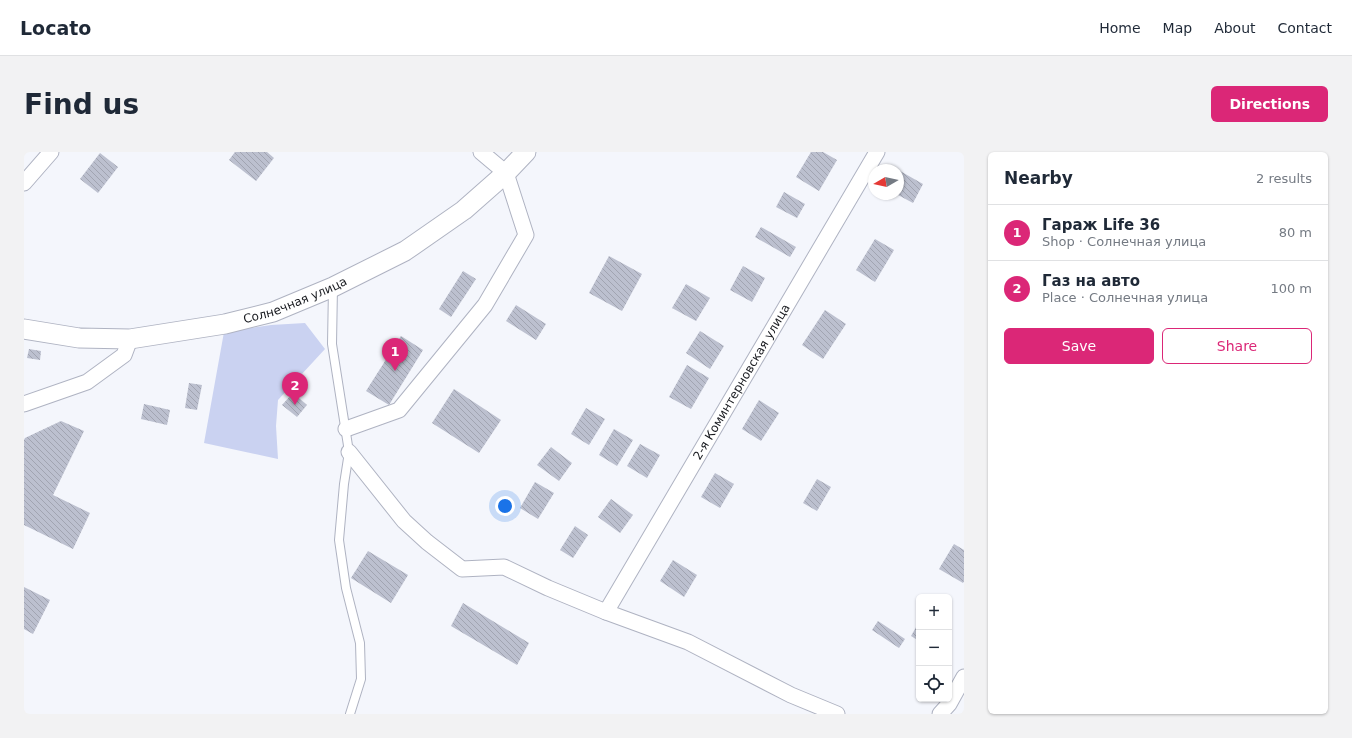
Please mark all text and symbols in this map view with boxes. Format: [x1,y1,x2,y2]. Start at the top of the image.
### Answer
text: Locato [20,17,91,39]
text: Home [1099,20,1141,36]
text: Map [1163,20,1192,36]
text: About [1214,20,1256,36]
text: Contact [1278,20,1332,36]
button: Directions [1211,86,1328,122]
text: Find us [24,88,139,121]
north arrow [868,164,904,200]
text: Nearby [1004,168,1073,188]
text: 2 results [1256,171,1312,186]
text: Гараж Life 36 [1042,216,1160,234]
text: 1 [1012,225,1022,240]
text: 80 m [1279,225,1312,240]
text: Shop · Солнечная улица [1042,234,1206,249]
text: Газ на авто [1042,272,1140,290]
street label: Солнечная улица [242,274,349,326]
text: 2 [1012,281,1022,296]
text: 100 m [1270,281,1312,296]
text: Place · Солнечная улица [1042,290,1208,305]
street label: 2-я Коминтерновская улица [690,302,793,462]
button: Save [1004,328,1154,364]
button: Share [1162,328,1312,364]
pin: 1 [382,338,408,371]
pin: 2 [282,372,308,405]
your location [495,496,515,516]
map controls [916,594,952,702]
button: + [916,594,952,630]
button: − [916,630,952,666]
button: locate [916,666,952,702]

